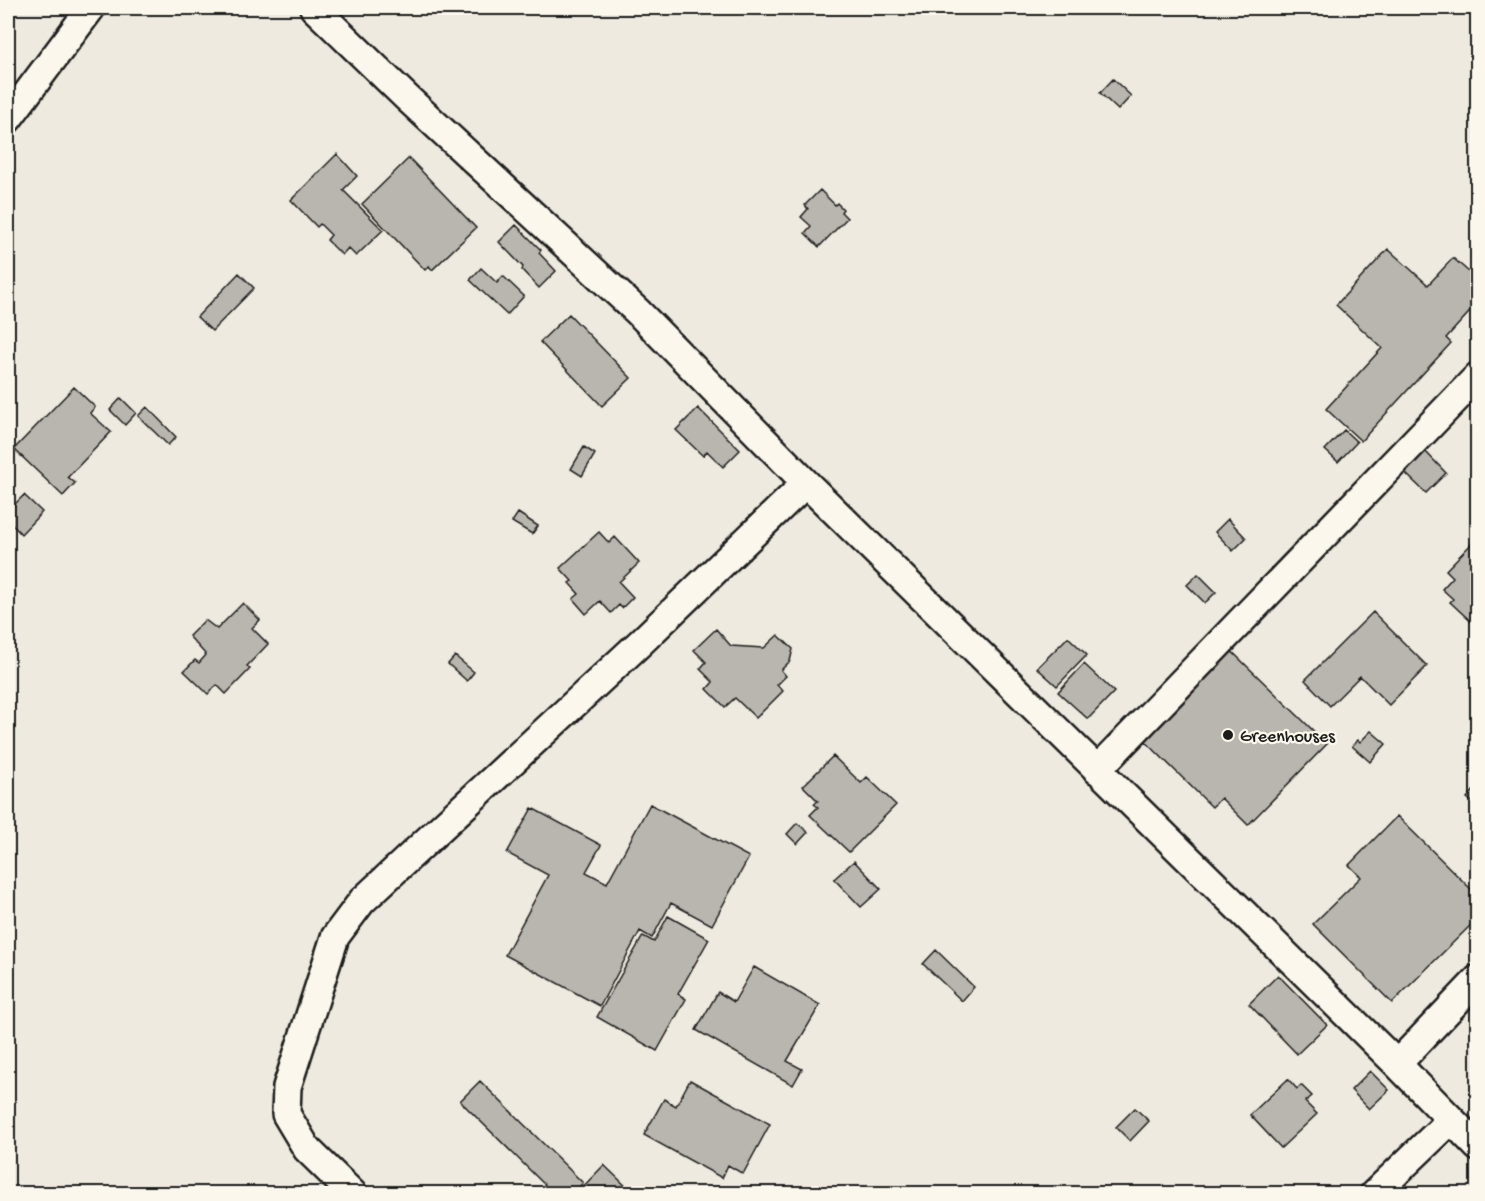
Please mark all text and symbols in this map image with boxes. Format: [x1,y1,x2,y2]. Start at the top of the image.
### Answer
place label: Greenhouses [1240,727,1336,748]
marker: Greenhouses [1221,728,1235,742]

